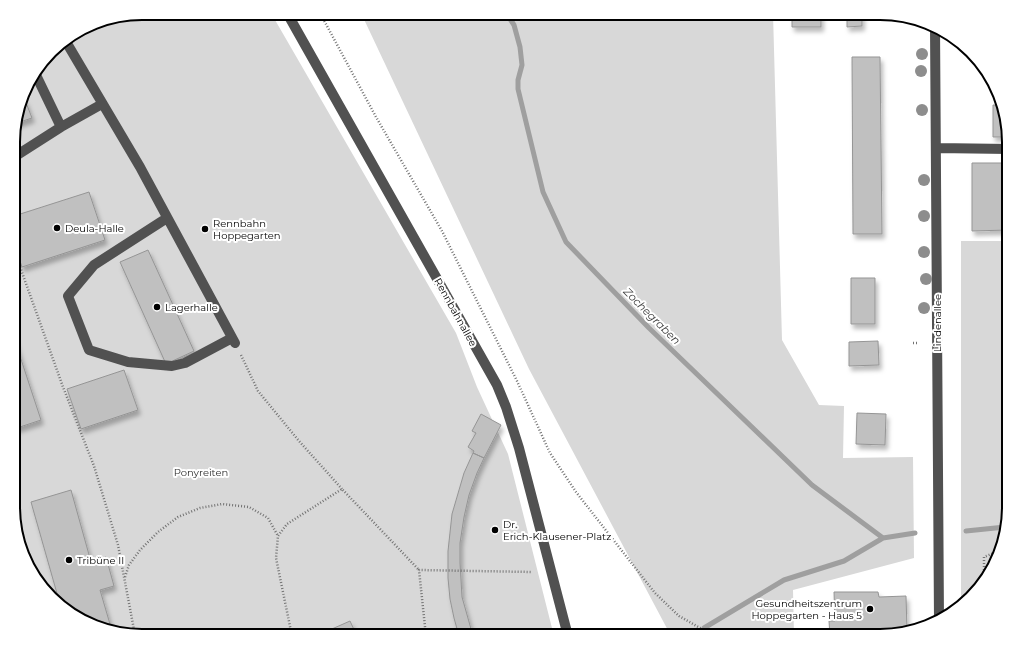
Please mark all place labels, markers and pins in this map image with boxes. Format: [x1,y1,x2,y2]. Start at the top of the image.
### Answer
place label: Rennbahn Hoppegarten [213,217,281,242]
place label: Deula-Halle [65,222,124,235]
marker: Deula-Halle [52,223,62,233]
marker: Rennbahn Hoppegarten [200,224,210,234]
place label: Lagerhalle [165,301,218,314]
marker: Lagerhalle [152,302,162,312]
place label: Dr. Erich-Klausener-Platz [503,518,611,543]
marker: Dr. Erich-Klausener-Platz [490,525,500,535]
place label: Tribüne II [77,554,124,567]
marker: Tribüne II [64,555,74,565]
place label: Gesundheitszentrum Hoppegarten - Haus 5 [751,597,862,622]
marker: Gesundheitszentrum Hoppegarten - Haus 5 [865,604,875,614]

